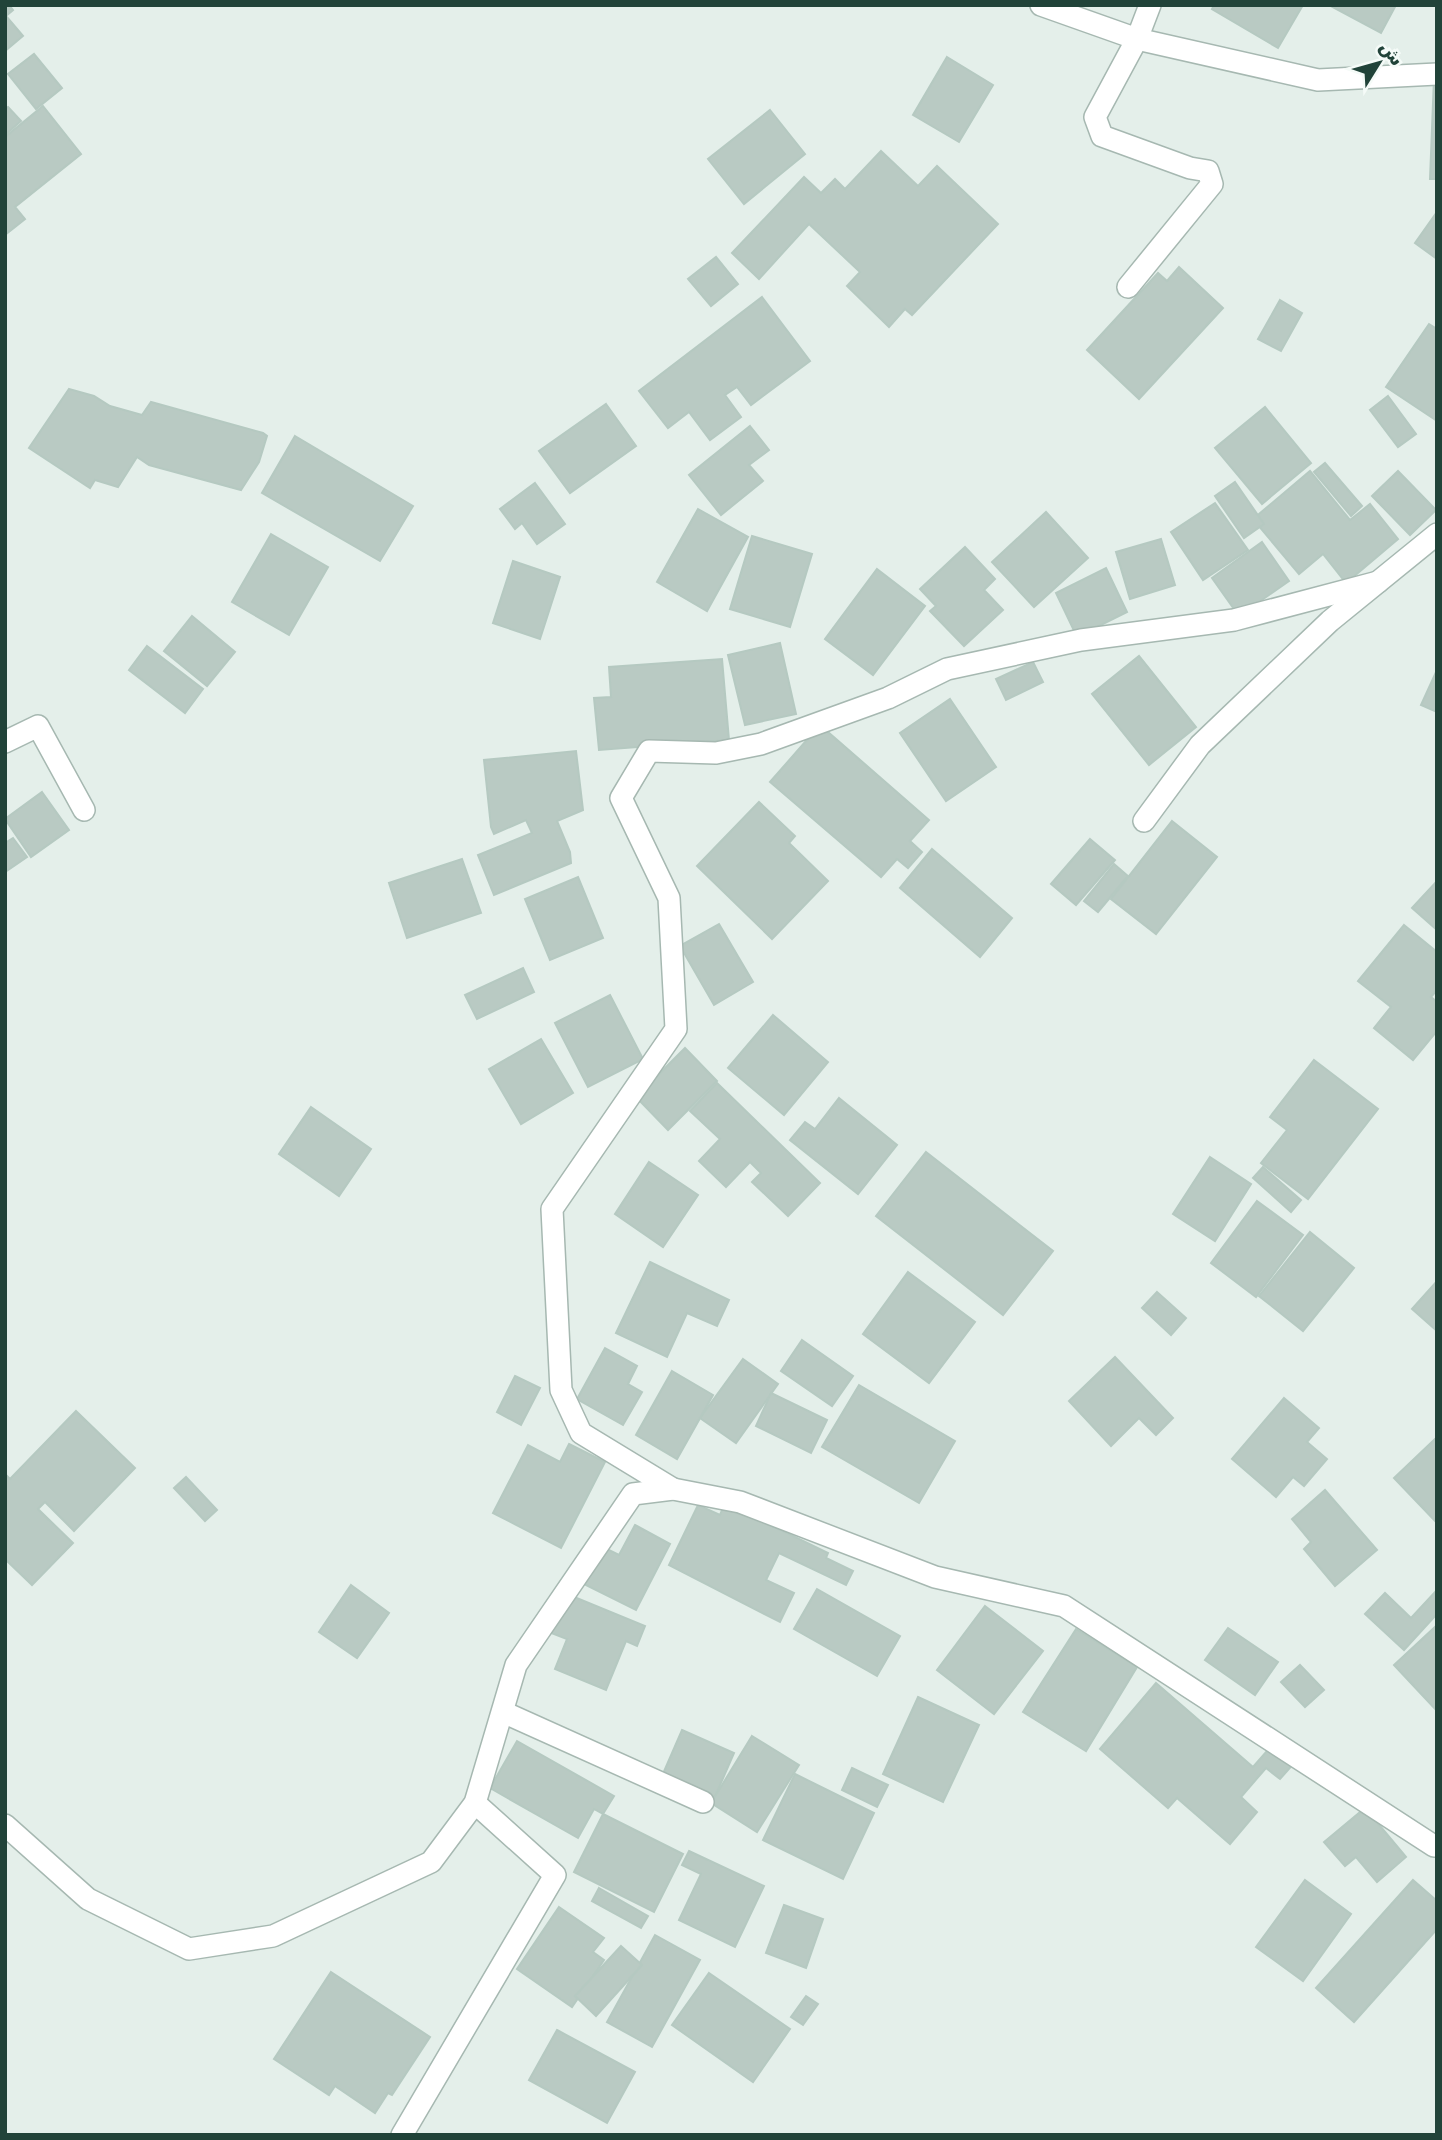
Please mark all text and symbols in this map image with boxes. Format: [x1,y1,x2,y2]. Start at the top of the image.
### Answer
north arrow [1344,28,1414,98]
text: ش [1375,36,1409,70]

